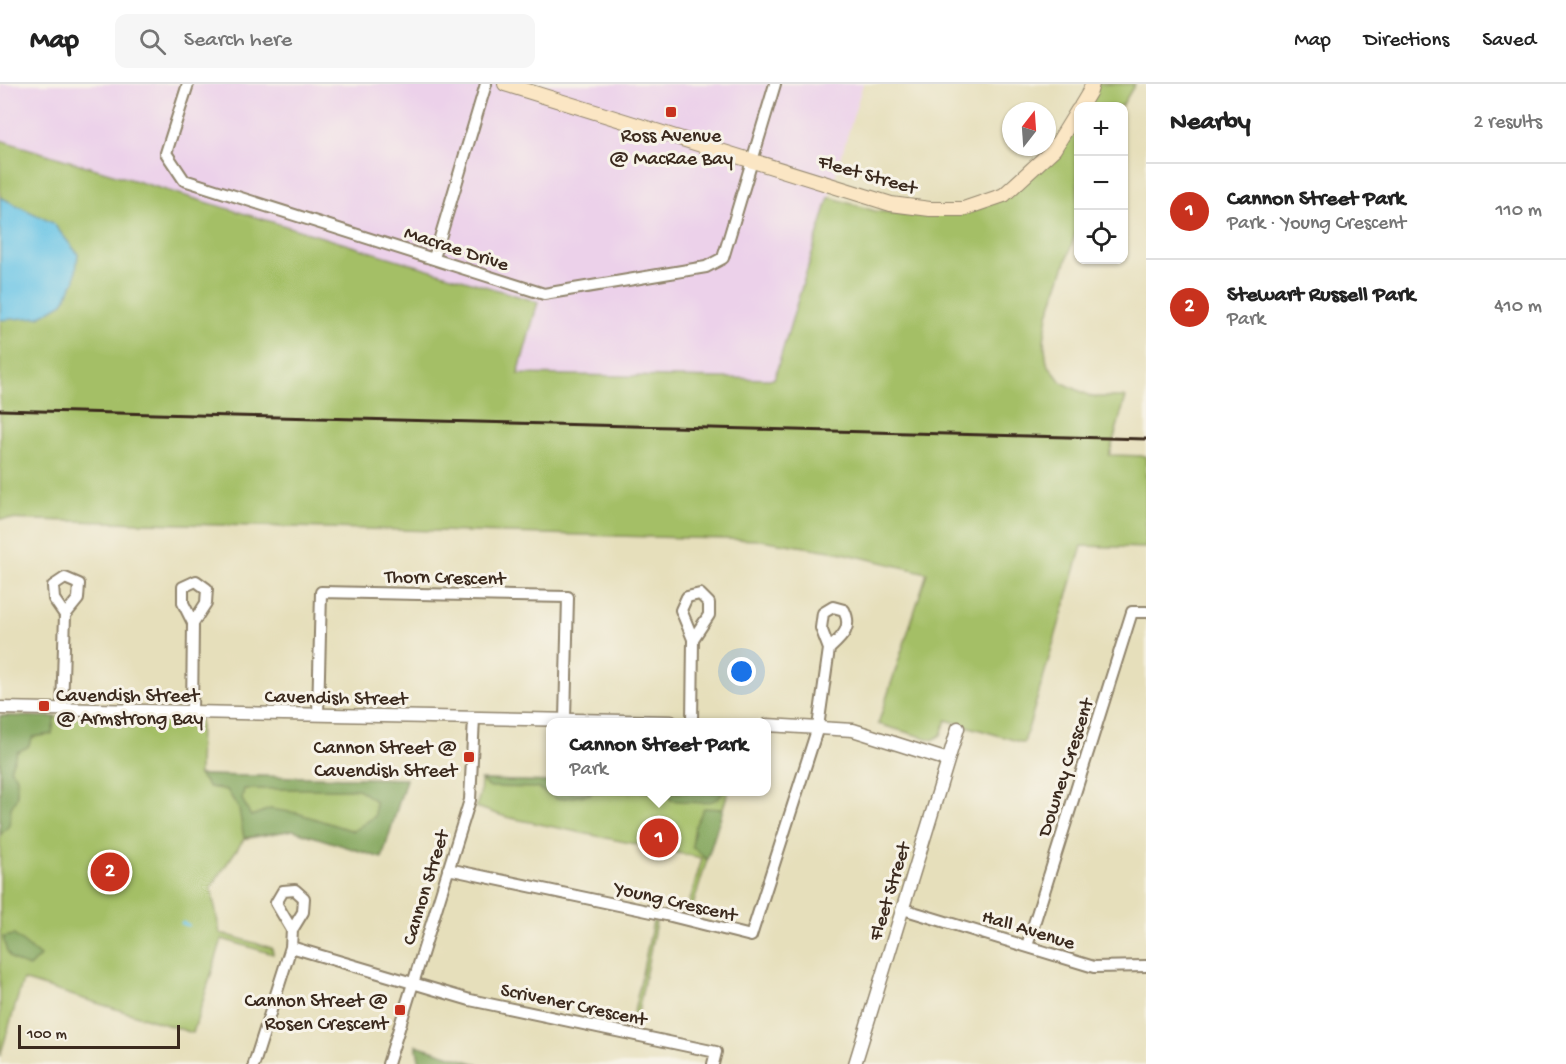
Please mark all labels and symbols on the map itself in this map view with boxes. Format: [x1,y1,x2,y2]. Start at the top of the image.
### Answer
north arrow [1002,102,1056,156]
marker: Ross Avenue @ MacRae Bay [664,105,678,119]
place label: Ross Avenue @ MacRae Bay [609,126,733,172]
street label: Fleet Street [814,151,921,202]
street label: Macrae Drive [401,223,512,278]
street label: Thorn Crescent [383,567,507,592]
your location [727,657,756,686]
place label: Cavendish Street @ Armstrong Bay [56,686,204,732]
street label: Cavendish Street [264,687,409,712]
street label: Downey Crescent [1034,694,1101,842]
marker: Cavendish Street @ Armstrong Bay [37,699,51,713]
place label: Cannon Street @ Cavendish Street [314,738,459,784]
marker: Cannon Street @ Cavendish Street [462,750,476,764]
pin: 1 [640,816,678,861]
street label: Cannon Street [399,826,456,948]
street label: Fleet Street [865,838,918,945]
pin: 2 [90,850,130,894]
street label: Young Crescent [610,878,741,929]
street label: Hall Avenue [979,906,1078,957]
street label: Scrivener Crescent [498,980,650,1034]
place label: Cannon Street @ Rosen Crescent [245,991,390,1037]
marker: Cannon Street @ Rosen Crescent [393,1003,407,1017]
scale bar [18,1022,180,1050]

